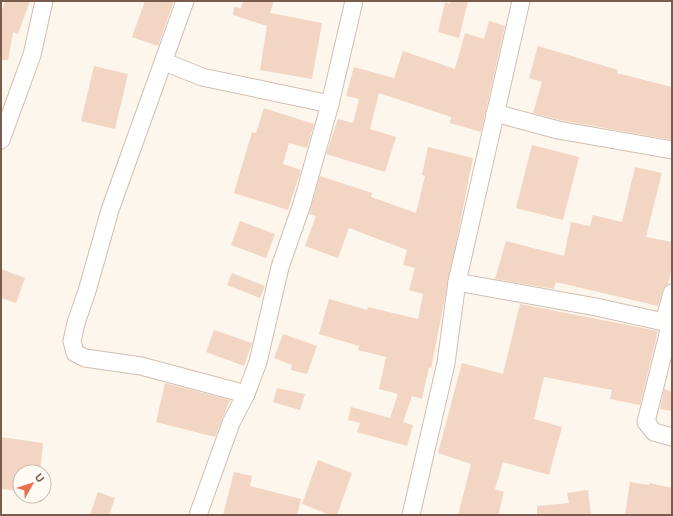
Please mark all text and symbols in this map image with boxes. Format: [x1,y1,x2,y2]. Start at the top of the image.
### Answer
north arrow [12,464,52,504]
text: U [32,471,47,485]

